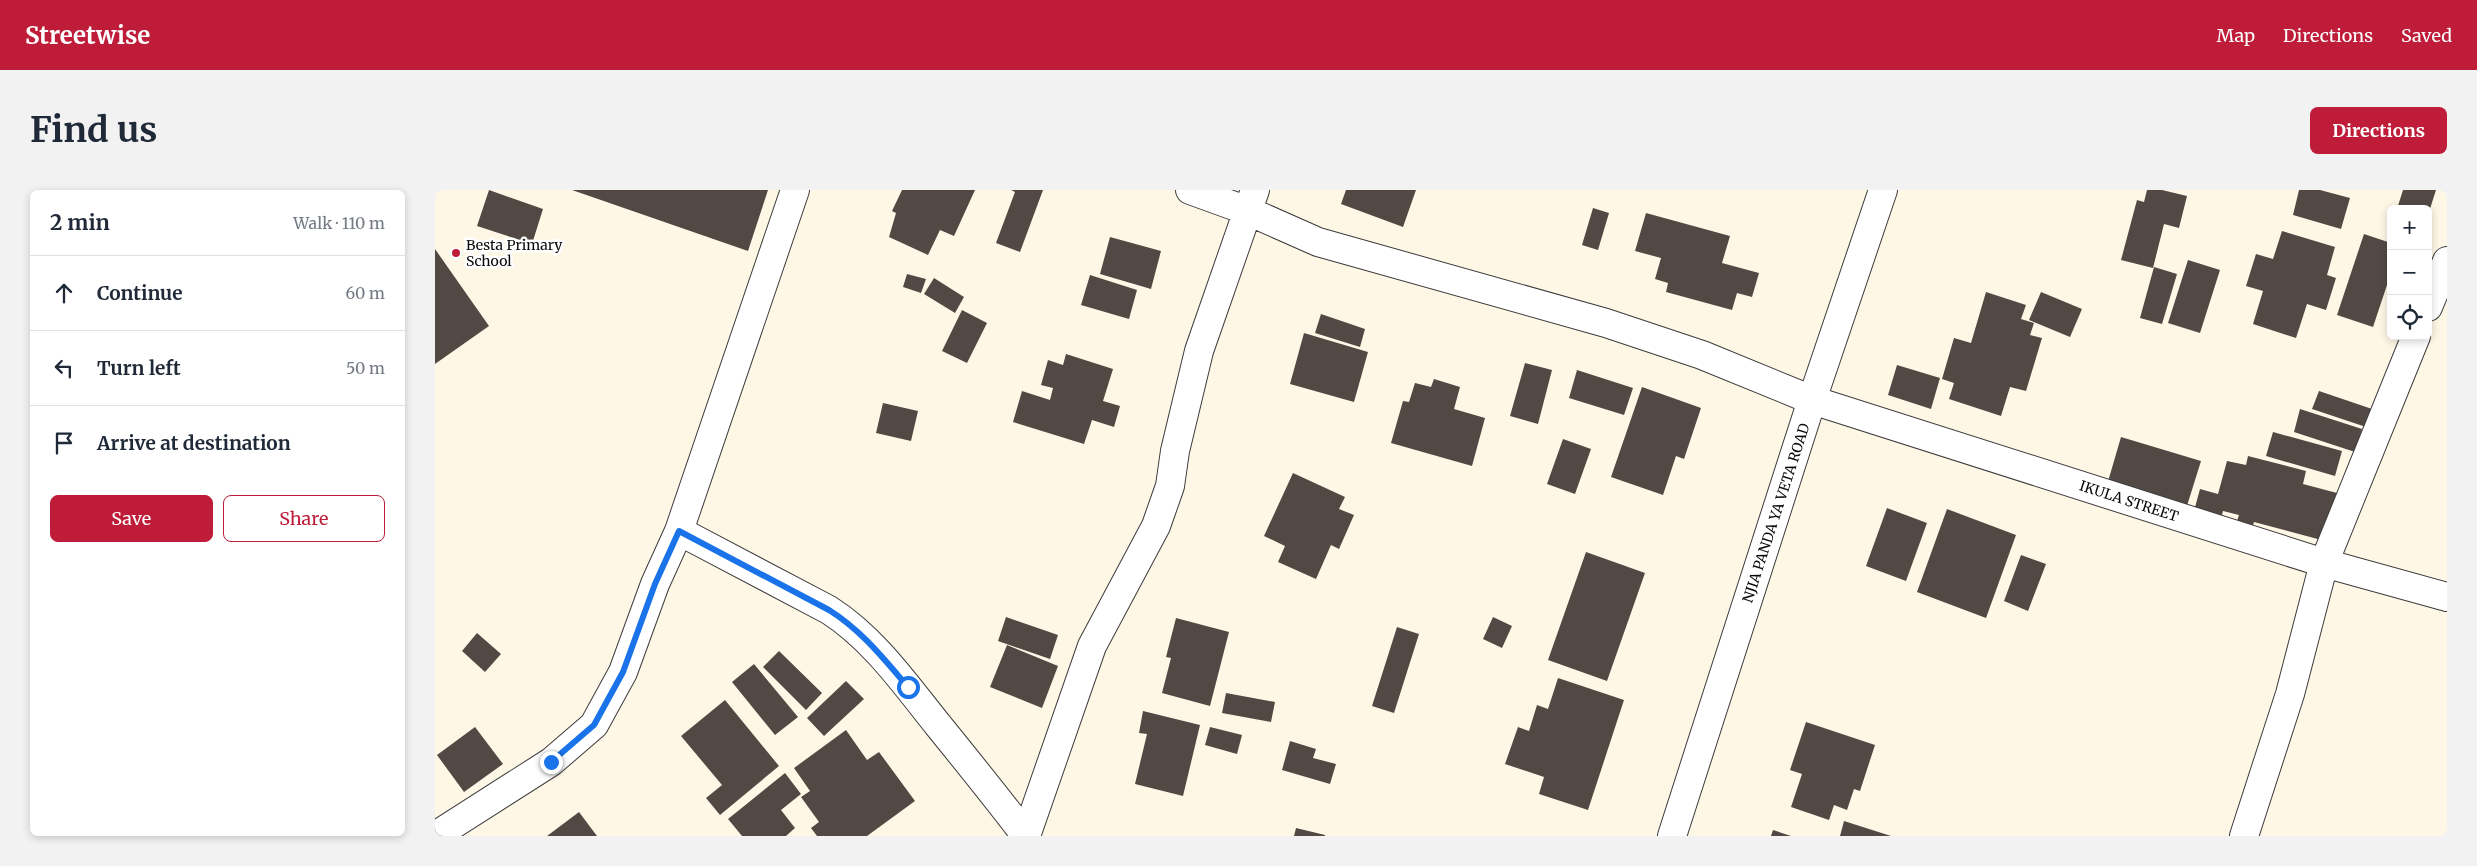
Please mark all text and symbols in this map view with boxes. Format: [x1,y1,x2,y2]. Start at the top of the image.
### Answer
text: Streetwise [25,20,150,51]
text: Map [2217,24,2255,47]
text: Directions [2283,24,2373,47]
text: Saved [2401,24,2452,47]
button: Directions [2310,107,2447,154]
text: Find us [30,108,157,152]
map controls [2387,205,2432,340]
button: + [2387,205,2432,250]
text: 2 min [50,209,110,236]
text: Walk · 110 m [293,213,385,233]
place label: Besta Primary School [466,236,563,270]
marker: Besta Primary School [450,247,462,259]
button: − [2387,250,2432,295]
icon: ahead [50,279,78,307]
text: Continue [97,281,183,305]
text: 60 m [345,283,385,303]
button: locate [2387,295,2432,340]
icon: left [50,354,78,382]
text: Turn left [97,356,181,380]
text: 50 m [346,358,385,378]
street label: NJIA PANDA YA VETA ROAD [1738,420,1814,605]
icon: arrive [50,429,78,457]
text: Arrive at destination [97,431,291,455]
street label: IKULA STREET [2077,477,2181,526]
button: Save [50,495,213,542]
button: Share [223,495,385,542]
route start [897,676,920,699]
route end [540,751,563,774]

